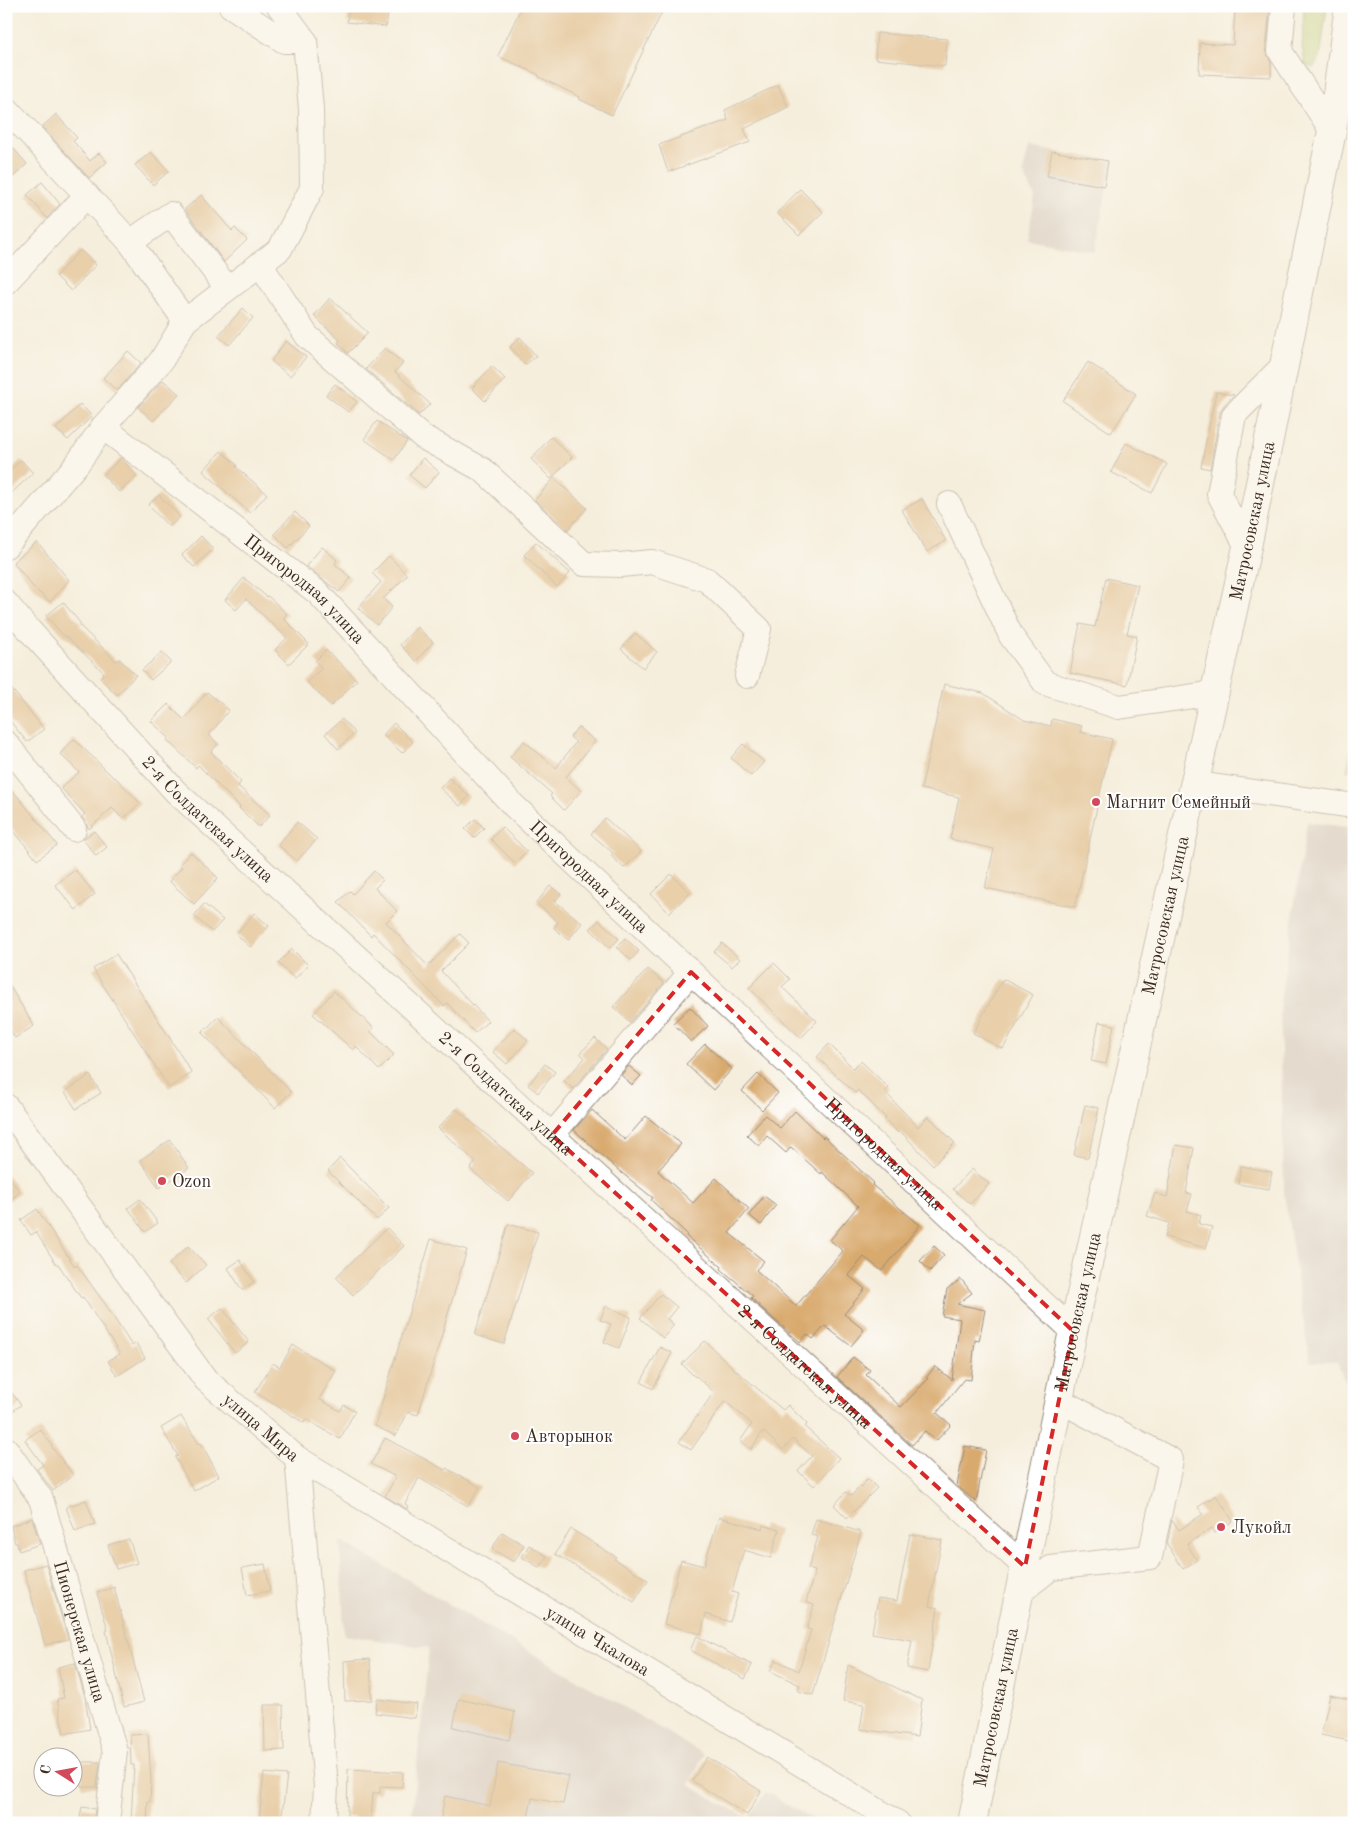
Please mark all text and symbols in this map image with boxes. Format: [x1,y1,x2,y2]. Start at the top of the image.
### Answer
street label: Матросовская улица [1227,440,1278,602]
street label: Пригородная улица [241,532,368,648]
street label: 2-я Солдатская улица [138,753,277,886]
place label: Магнит Семейный [1106,794,1251,812]
marker: Магнит Семейный [1090,796,1102,808]
street label: Пригородная улица [526,818,651,937]
street label: Матросовская улица [1140,834,1193,997]
street label: 2-я Солдатская улица [435,1029,576,1159]
street label: Пригородная улица [821,1095,946,1214]
place label: Ozon [172,1173,211,1191]
marker: Ozon [156,1175,168,1187]
street label: Матросовская улица [1053,1231,1105,1393]
street label: 2-я Солдатская улица [734,1302,875,1432]
street label: улица Мира [219,1391,302,1466]
place label: Авторынок [525,1428,613,1446]
marker: Авторынок [509,1430,521,1442]
place label: Лукойл [1231,1519,1291,1537]
marker: Лукойл [1215,1521,1227,1533]
street label: Пионерская улица [50,1559,108,1705]
street label: улица Чкалова [542,1603,652,1680]
street label: Матросовская улица [972,1626,1022,1789]
north arrow [32,1746,82,1796]
text: С [38,1764,54,1776]

